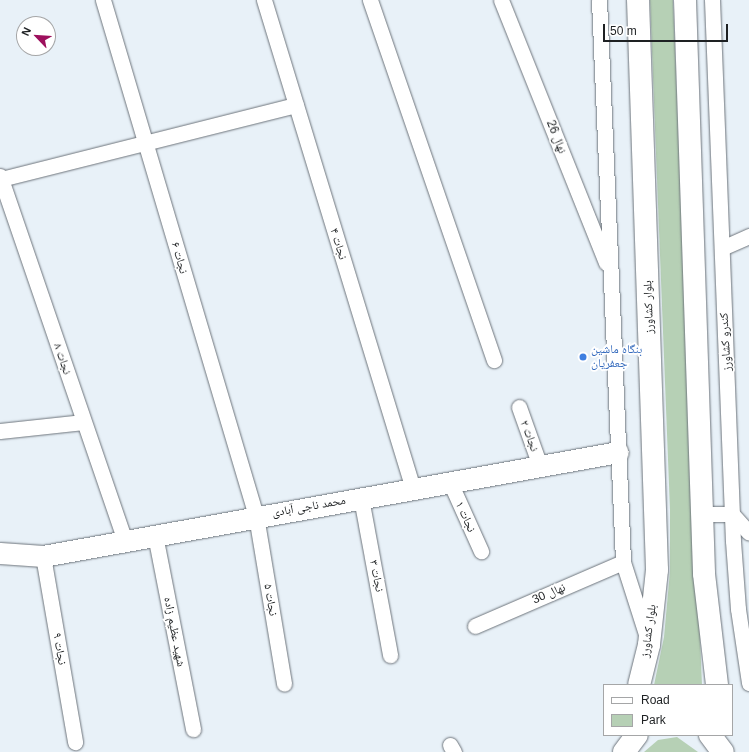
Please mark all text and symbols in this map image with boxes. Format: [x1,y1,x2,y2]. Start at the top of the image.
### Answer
north arrow [16,16,56,56]
scale bar [605,16,730,42]
text: 50 m [610,24,637,38]
text: N [19,25,33,37]
street label: نهال 26 [543,118,569,156]
street label: نجات ۴ [326,226,350,262]
street label: نجات ۶ [168,240,190,276]
street label: بلوار کشاورز [641,280,657,334]
street label: کندرو کشاورز [717,312,735,372]
street label: نجات ۸ [50,341,74,377]
place label: بنگاه ماشین جعفریان [591,343,642,371]
marker: بنگاه ماشین جعفریان [578,352,588,362]
street label: نجات ۲ [517,418,541,454]
street label: محمد ناجی آبادی [271,493,347,521]
street label: نجات ۱ [452,499,478,535]
street label: نجات ۳ [366,559,386,593]
street label: نهال 30 [530,581,568,607]
street label: نجات ۵ [260,583,280,617]
street label: شهید عظیم زاده [160,596,188,668]
street label: بلوار کشاورز [638,603,660,659]
street label: نجات ۹ [49,632,69,666]
legend [603,684,733,736]
text: Road [641,693,670,707]
text: Park [641,713,666,727]

